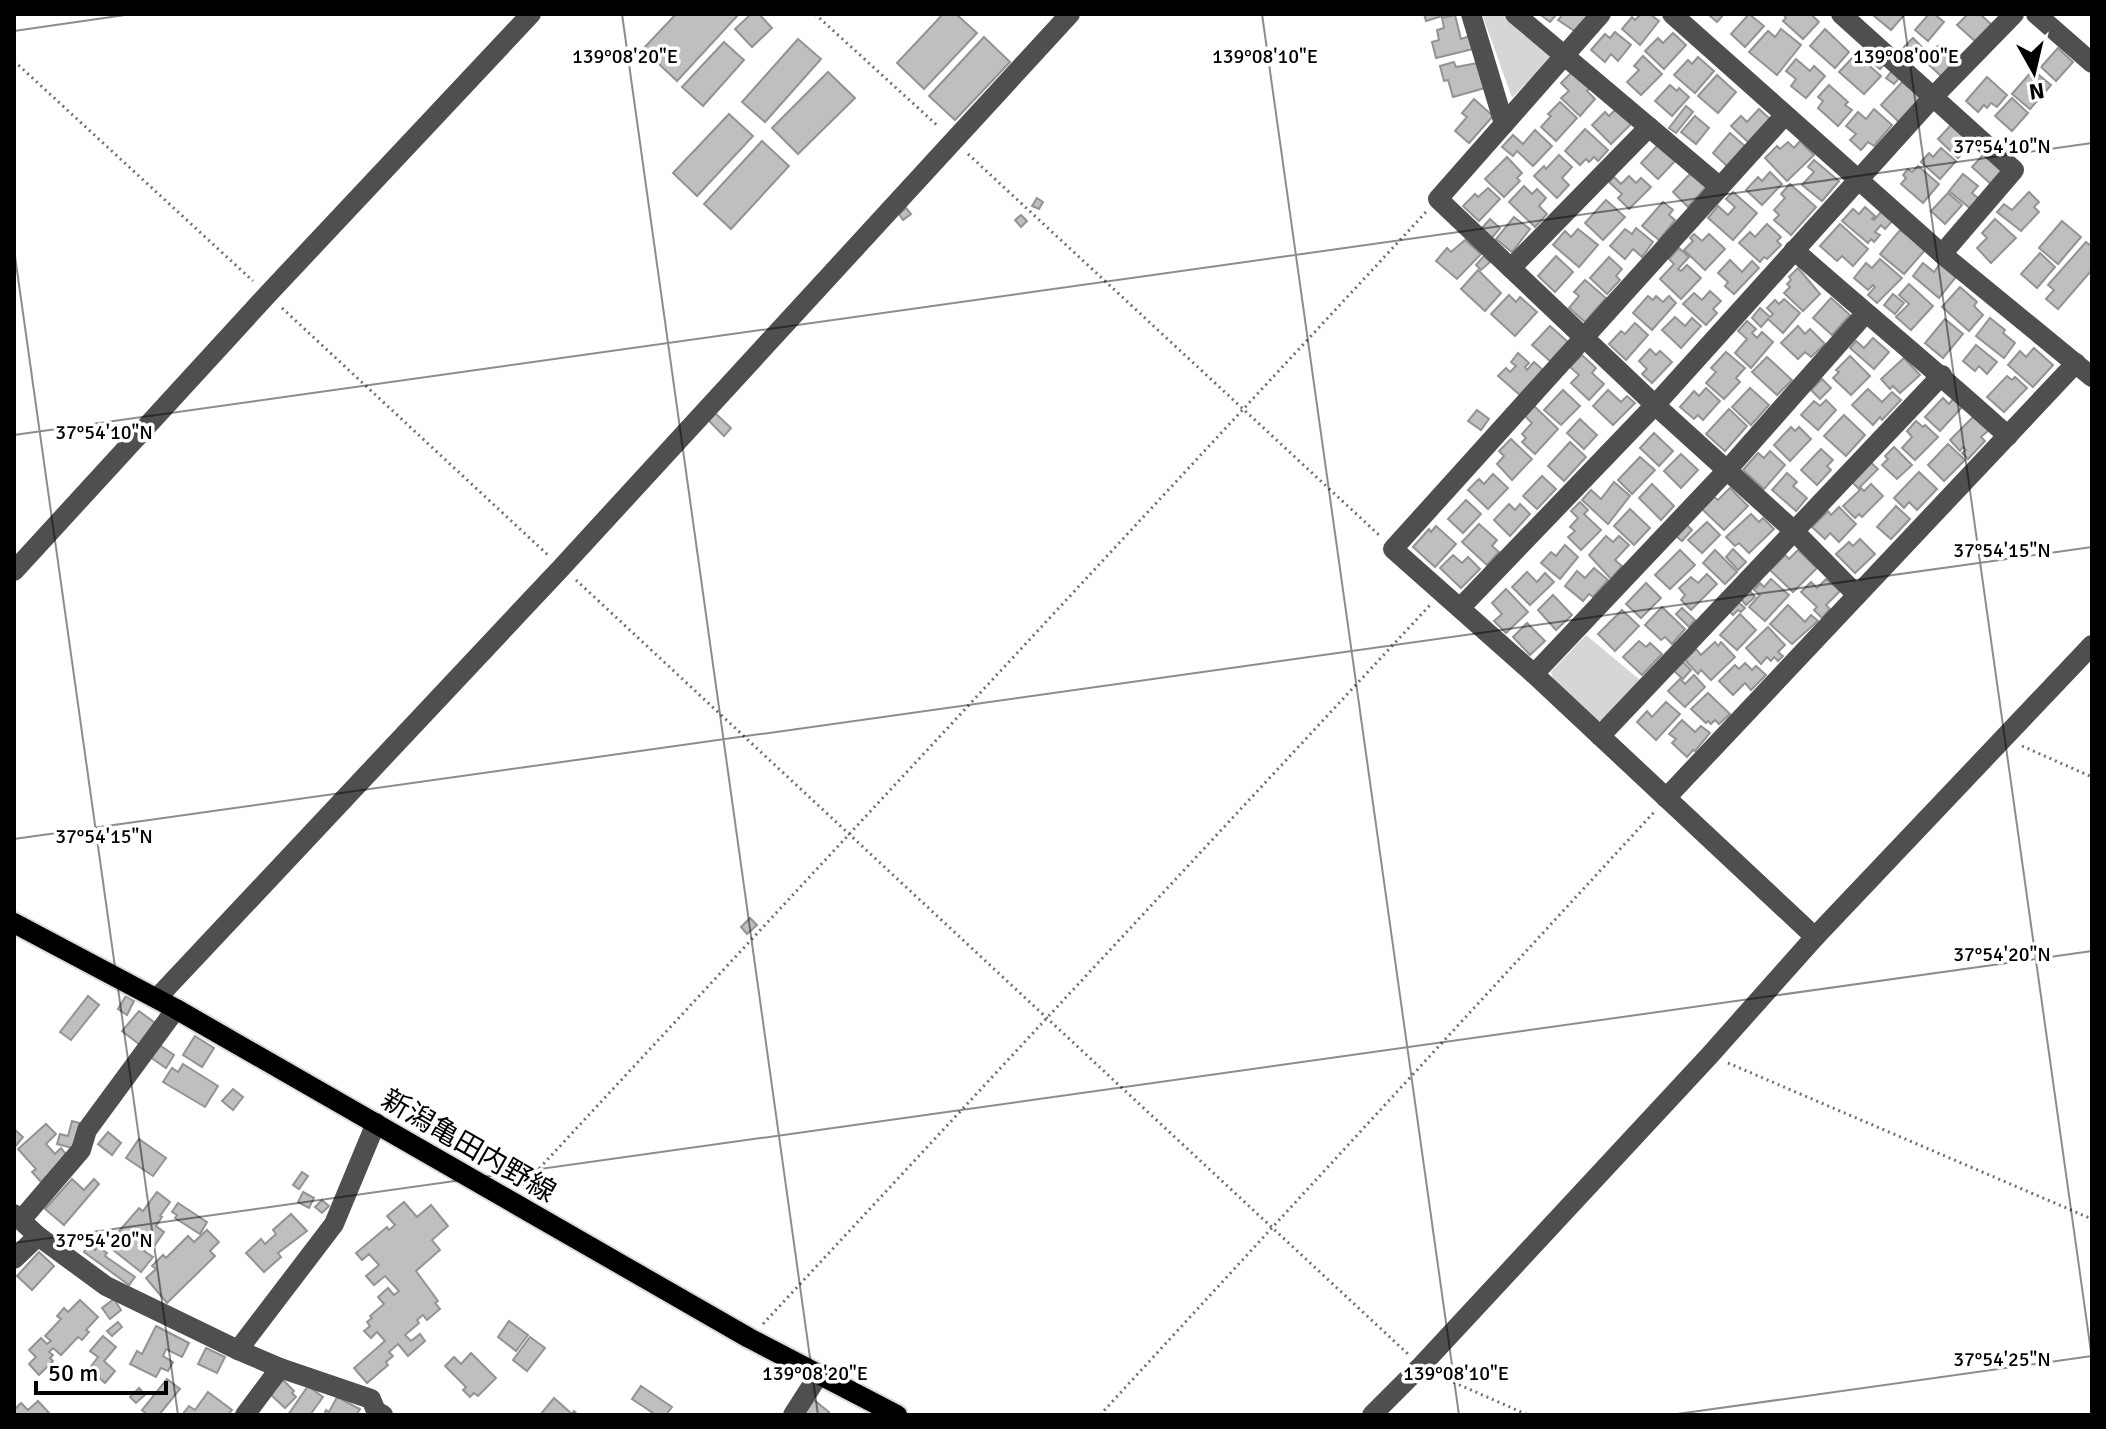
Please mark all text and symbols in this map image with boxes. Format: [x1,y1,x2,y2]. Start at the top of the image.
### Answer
north arrow [1994,32,2074,112]
text: 139°08'20"E [572,44,678,69]
text: 139°08'10"E [1212,44,1318,69]
text: 139°08'00"E [1853,44,1959,69]
text: N [2027,77,2046,106]
text: 37°54'10"N [1953,134,2051,159]
text: 37°54'10"N [55,420,153,445]
text: 37°54'15"N [1953,538,2051,563]
text: 37°54'15"N [55,824,153,849]
text: 37°54'20"N [1953,942,2051,967]
street label: 新潟亀田内野線 [375,1082,562,1210]
text: 37°54'20"N [55,1228,153,1253]
scale bar [36,1345,166,1395]
text: 37°54'25"N [1953,1347,2051,1372]
text: 50 m [48,1358,98,1388]
text: 139°08'20"E [762,1361,868,1386]
text: 139°08'10"E [1403,1361,1509,1386]

